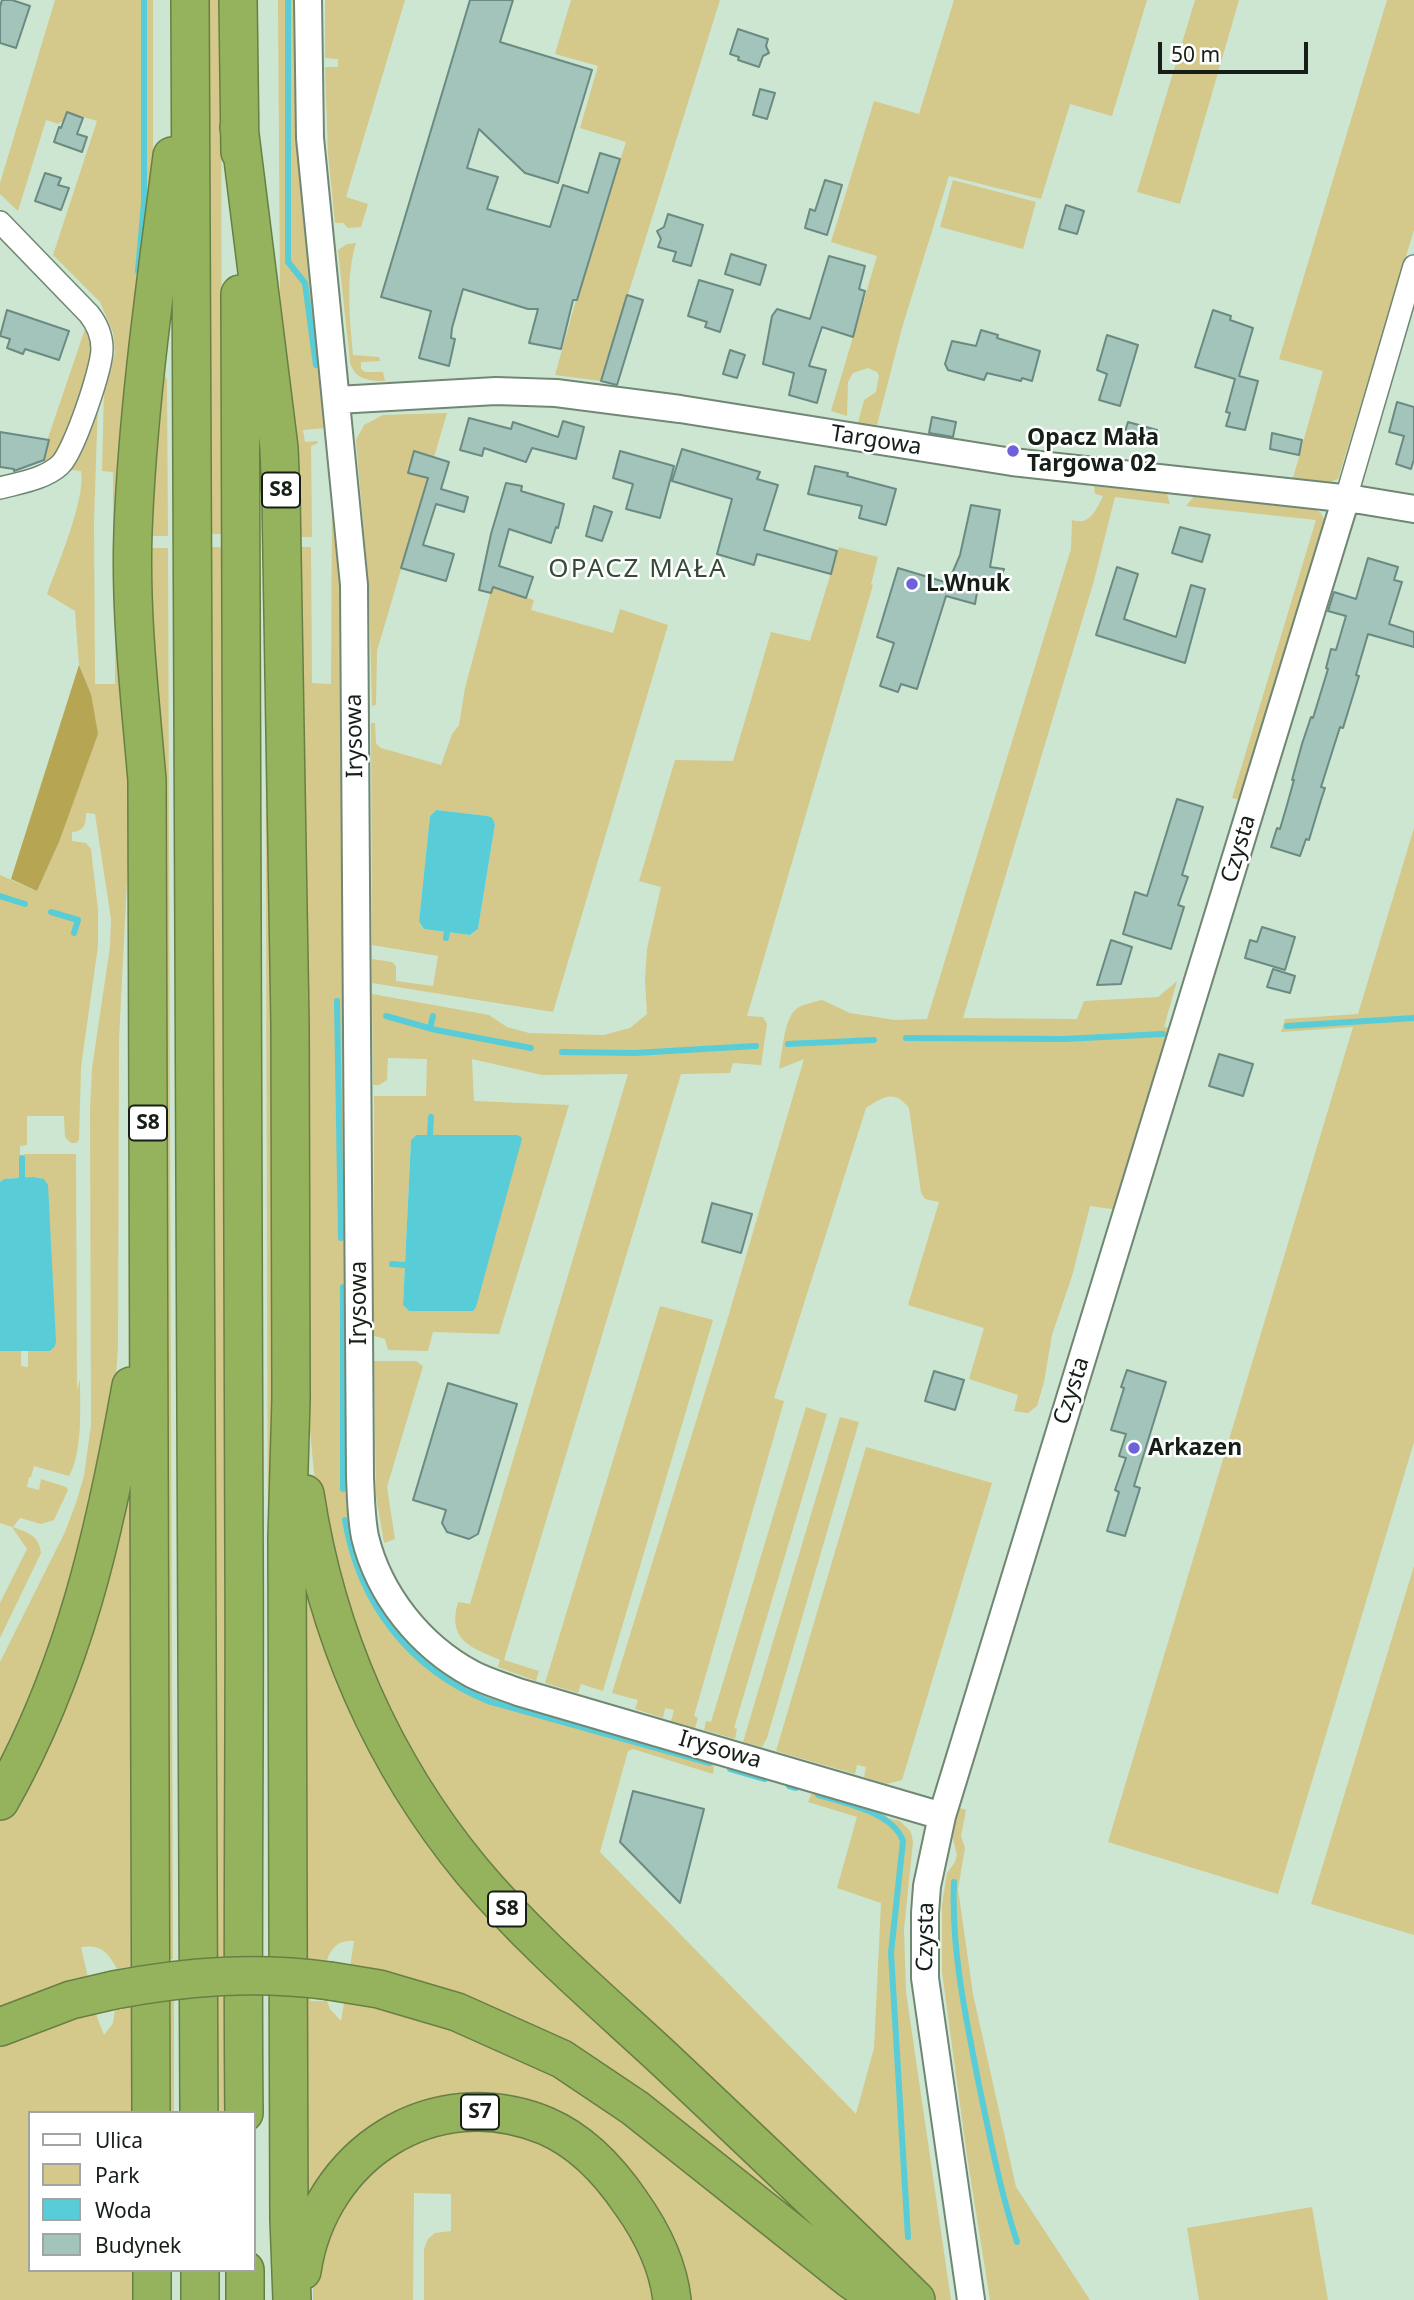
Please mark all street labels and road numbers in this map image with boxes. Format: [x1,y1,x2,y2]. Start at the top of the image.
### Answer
street label: Targowa [829,420,923,462]
road number: S8 [262,472,300,508]
street label: Irysowa [340,694,370,778]
street label: Czysta [1216,812,1262,886]
road number: S8 [129,1106,167,1140]
street label: Irysowa [345,1261,373,1345]
street label: Czysta [1048,1354,1096,1428]
street label: Irysowa [676,1725,764,1775]
road number: S8 [488,1892,526,1926]
street label: Czysta [912,1902,940,1972]
road number: S7 [461,2094,499,2130]

